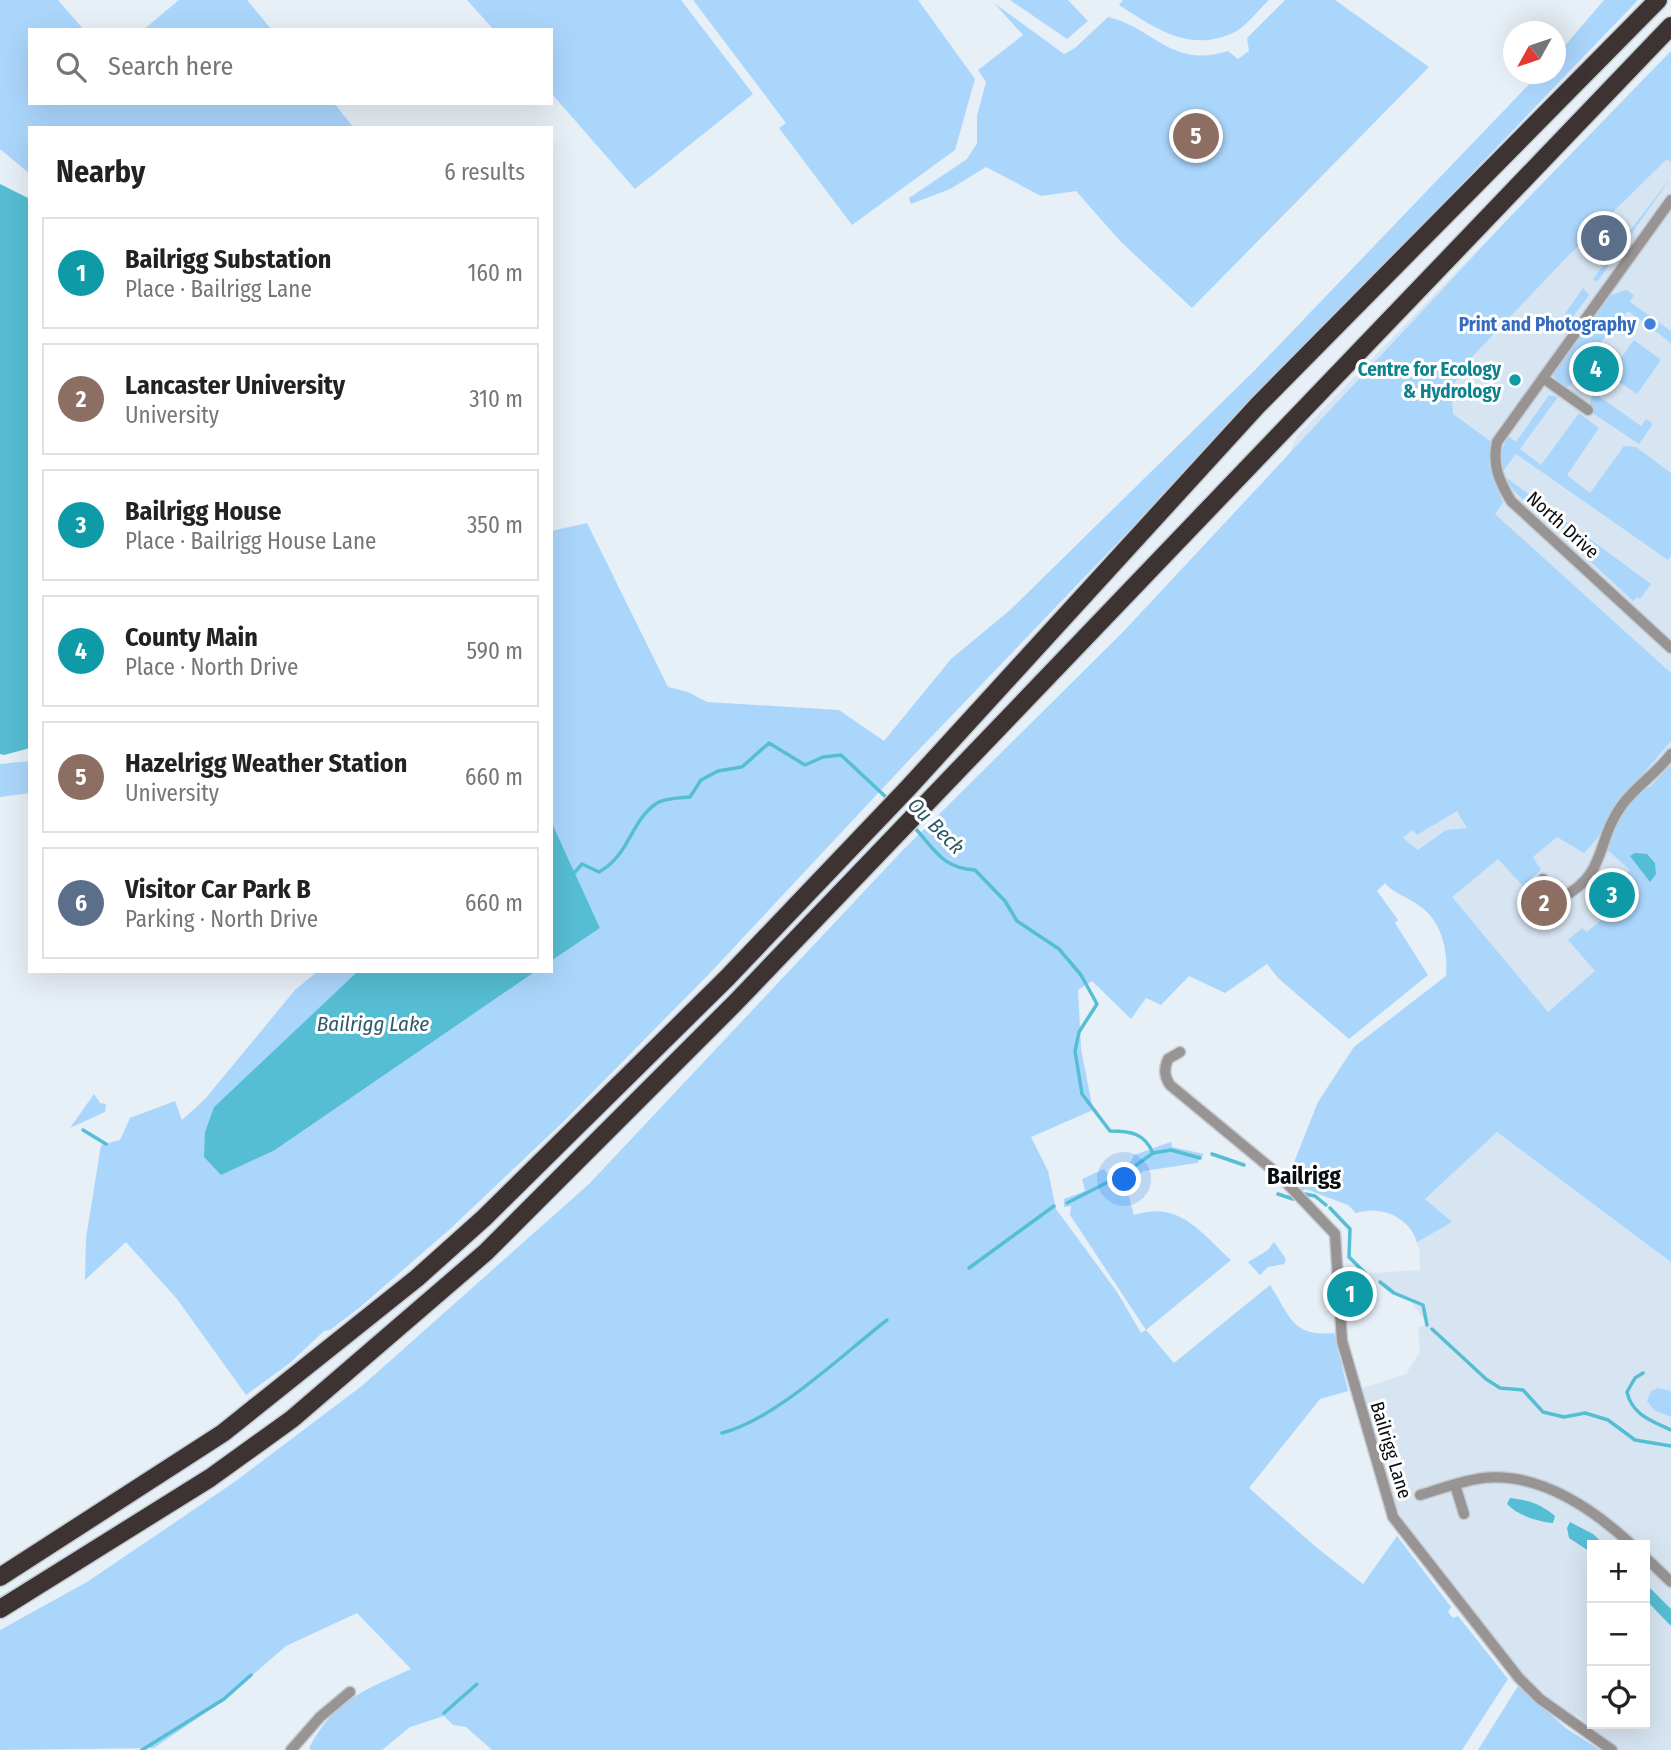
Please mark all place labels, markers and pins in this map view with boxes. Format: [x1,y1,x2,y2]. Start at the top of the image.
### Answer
pin: 5 [1173,110,1219,162]
pin: 6 [1581,212,1627,264]
place label: Print and Photography [1459,313,1637,336]
marker: Print and Photography [1642,316,1658,332]
pin: 4 [1573,343,1619,395]
place label: Centre for Ecology & Hydrology [1358,358,1502,403]
marker: Centre for Ecology & Hydrology [1507,372,1523,388]
pin: 3 [1589,869,1635,921]
pin: 2 [1521,877,1567,929]
pin: 1 [1327,1268,1373,1320]

